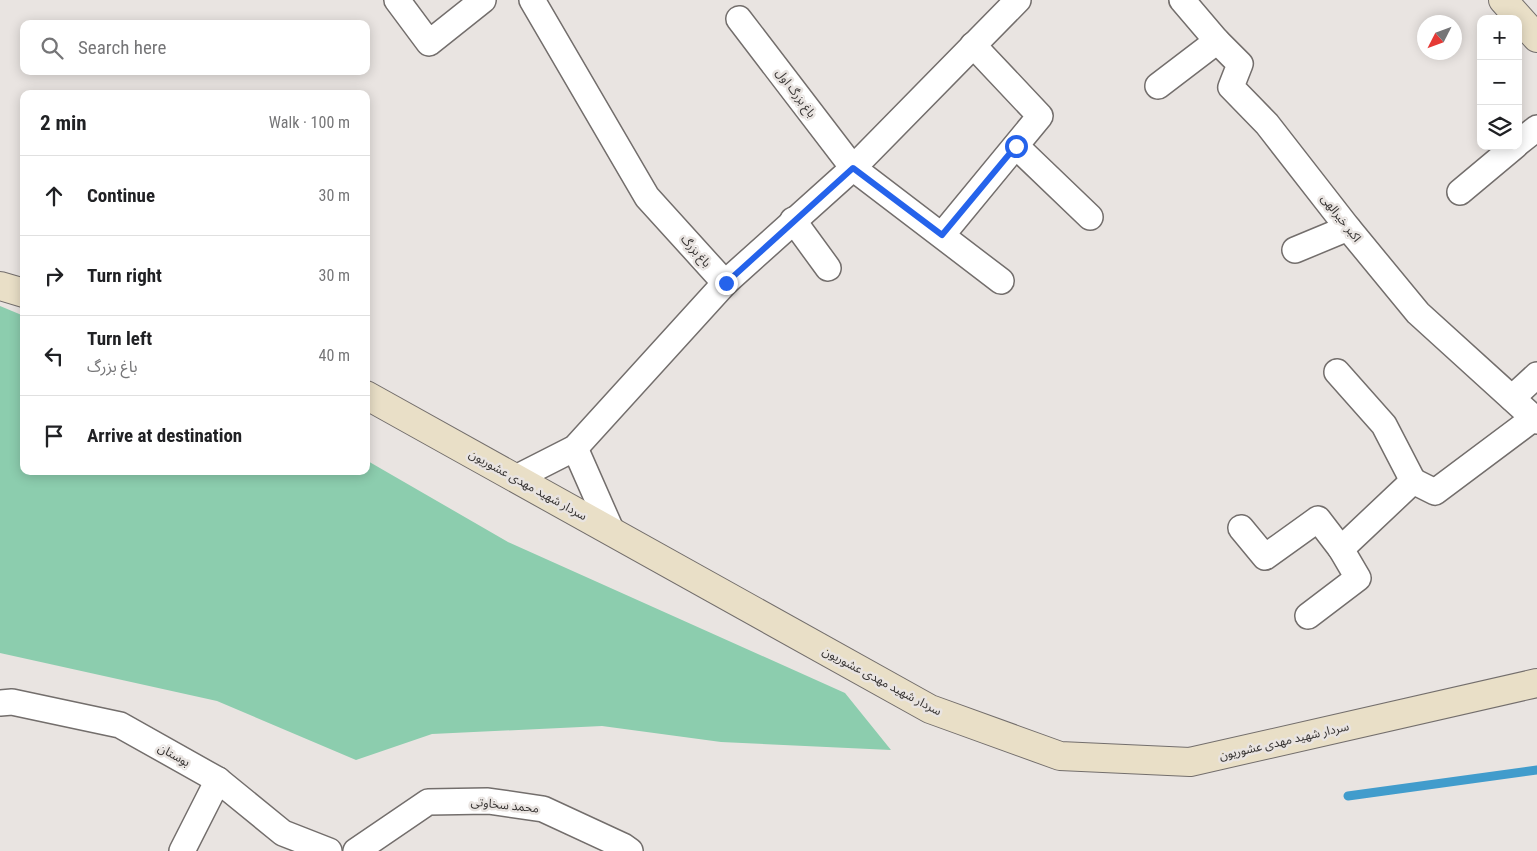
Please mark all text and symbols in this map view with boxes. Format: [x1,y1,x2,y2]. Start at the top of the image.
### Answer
north arrow [1417,15,1462,60]
map controls [1477,15,1522,150]
button: + [1477,15,1522,60]
search box [20,20,370,75]
icon: search [38,34,66,62]
text: Search here [78,36,166,59]
button: − [1477,60,1522,105]
street label: باغ بزرگ اول [772,66,819,121]
button: layers [1477,105,1522,150]
text: 2 min [40,111,87,135]
text: Walk · 100 m [269,113,350,132]
route start [1005,135,1028,158]
icon: ahead [40,182,68,210]
text: Continue [87,184,155,207]
text: 30 m [318,186,350,205]
street label: اکبر خیرالهی [1318,192,1364,245]
street label: باغ بزرگ [677,232,714,271]
icon: right [40,262,68,290]
text: Turn right [87,264,162,287]
text: 30 m [318,266,350,285]
route end [715,272,738,295]
text: Turn left [87,327,152,350]
icon: left [40,342,68,370]
text: 40 m [318,346,350,365]
text: باغ بزرگ [87,357,138,376]
icon: arrive [40,422,68,450]
text: Arrive at destination [87,424,242,447]
street label: سردار شهید مهدی عشوریون [467,447,589,523]
street label: سردار شهید مهدی عشوریون [820,644,944,718]
street label: سردار شهید مهدی عشوریون [1218,719,1350,763]
street label: بوستان [156,741,192,770]
street label: محمد سخاوتی [470,794,540,816]

